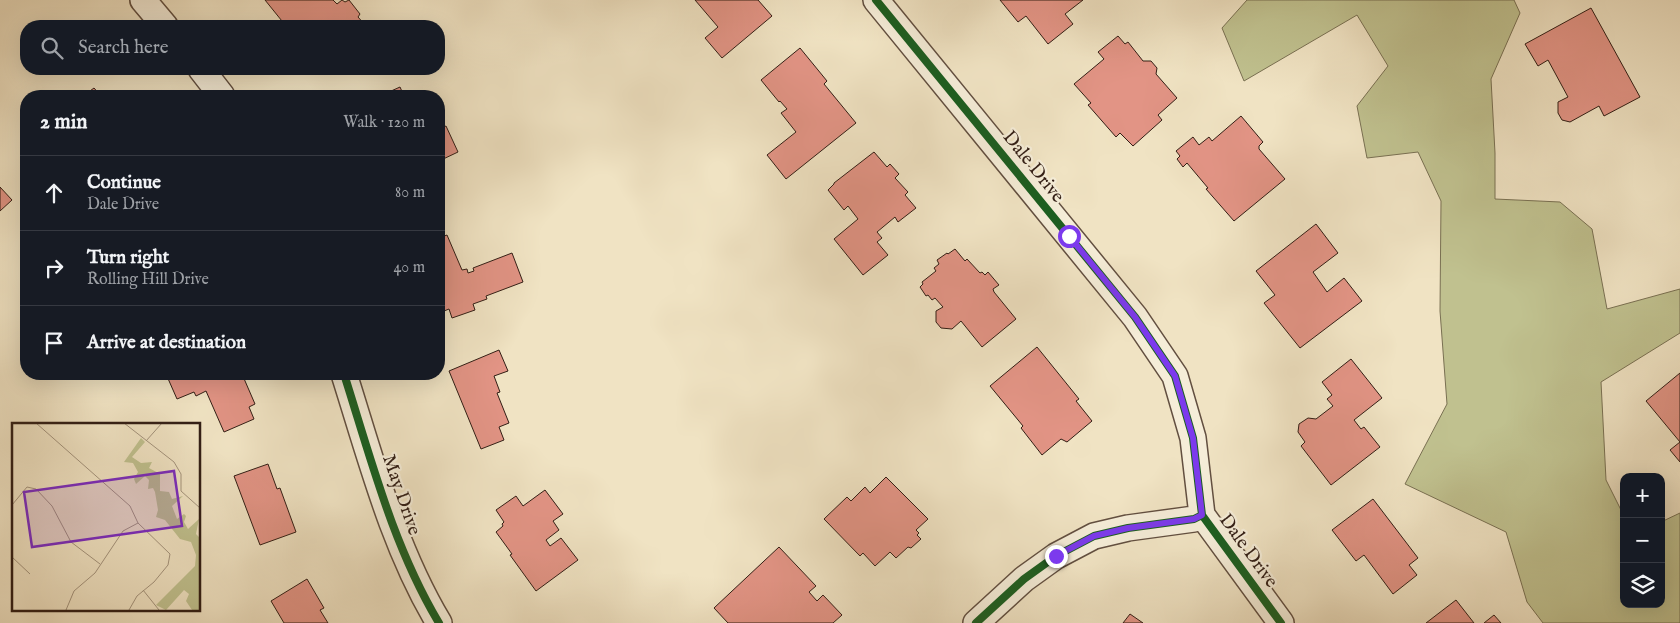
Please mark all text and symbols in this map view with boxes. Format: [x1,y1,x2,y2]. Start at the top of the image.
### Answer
search box [20,20,445,75]
icon: search [38,34,66,62]
text: Search here [78,36,169,60]
text: 2 min [40,109,87,136]
text: Walk · 120 m [343,113,425,133]
street label: Dale Drive [997,126,1069,208]
text: Continue [87,171,161,195]
icon: ahead [40,179,68,207]
text: 80 m [395,183,425,203]
text: Dale Drive [87,195,159,215]
route start [1058,225,1081,248]
text: Turn right [87,246,169,270]
icon: right [40,254,68,282]
text: 40 m [393,258,425,278]
text: Rolling Hill Drive [87,270,209,290]
icon: arrive [40,329,68,357]
text: Arrive at destination [87,331,246,355]
inset map [12,423,200,610]
street label: May Drive [376,452,426,539]
map controls [1620,473,1665,608]
button: + [1620,473,1665,518]
street label: Dale Drive [1213,509,1283,593]
button: − [1620,518,1665,563]
route end [1045,545,1068,568]
button: layers [1620,563,1665,608]

